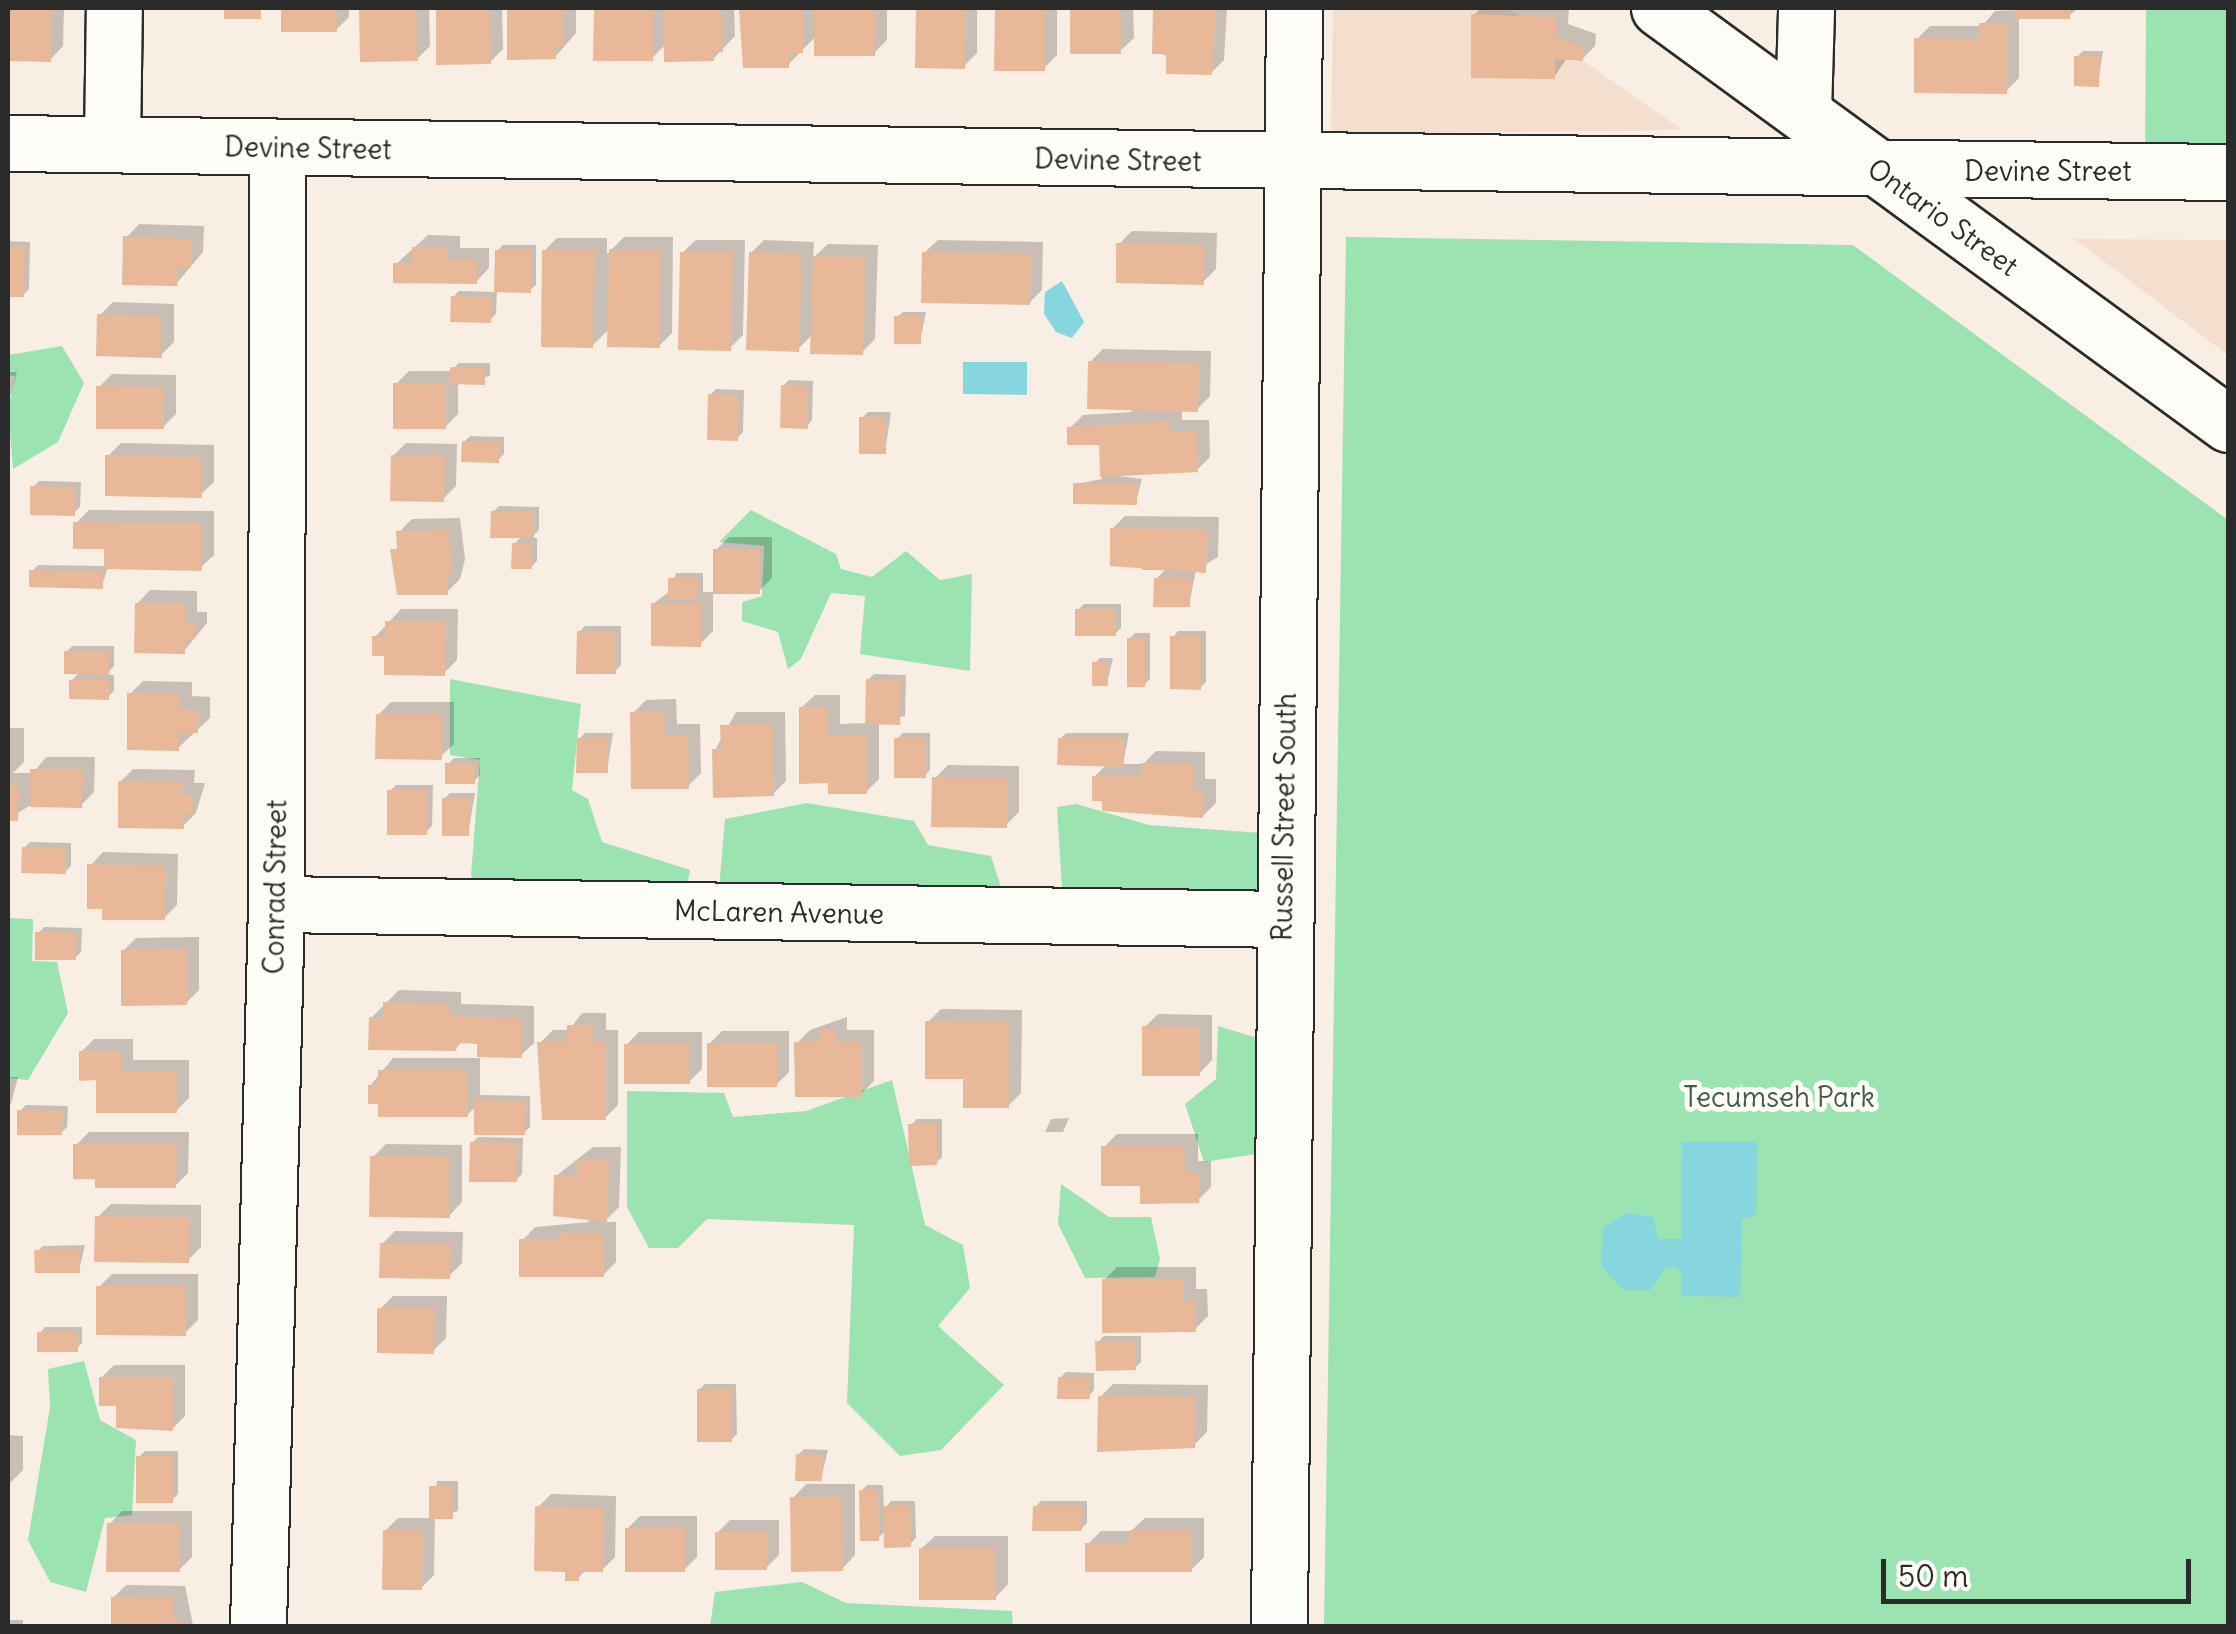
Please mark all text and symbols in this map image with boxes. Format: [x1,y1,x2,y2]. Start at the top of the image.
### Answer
street label: Devine Street [224,130,392,166]
street label: Devine Street [1034,142,1202,178]
street label: Ontario Street [1861,151,2025,283]
street label: Devine Street [1964,154,2132,188]
street label: Russell Street South [1265,693,1303,941]
street label: Conrad Street [257,799,293,975]
street label: McLaren Avenue [674,893,884,931]
park label: Tecumseh Park [1683,1080,1875,1114]
scale bar [1886,1539,2196,1601]
text: 50 m [1898,1557,1968,1595]

